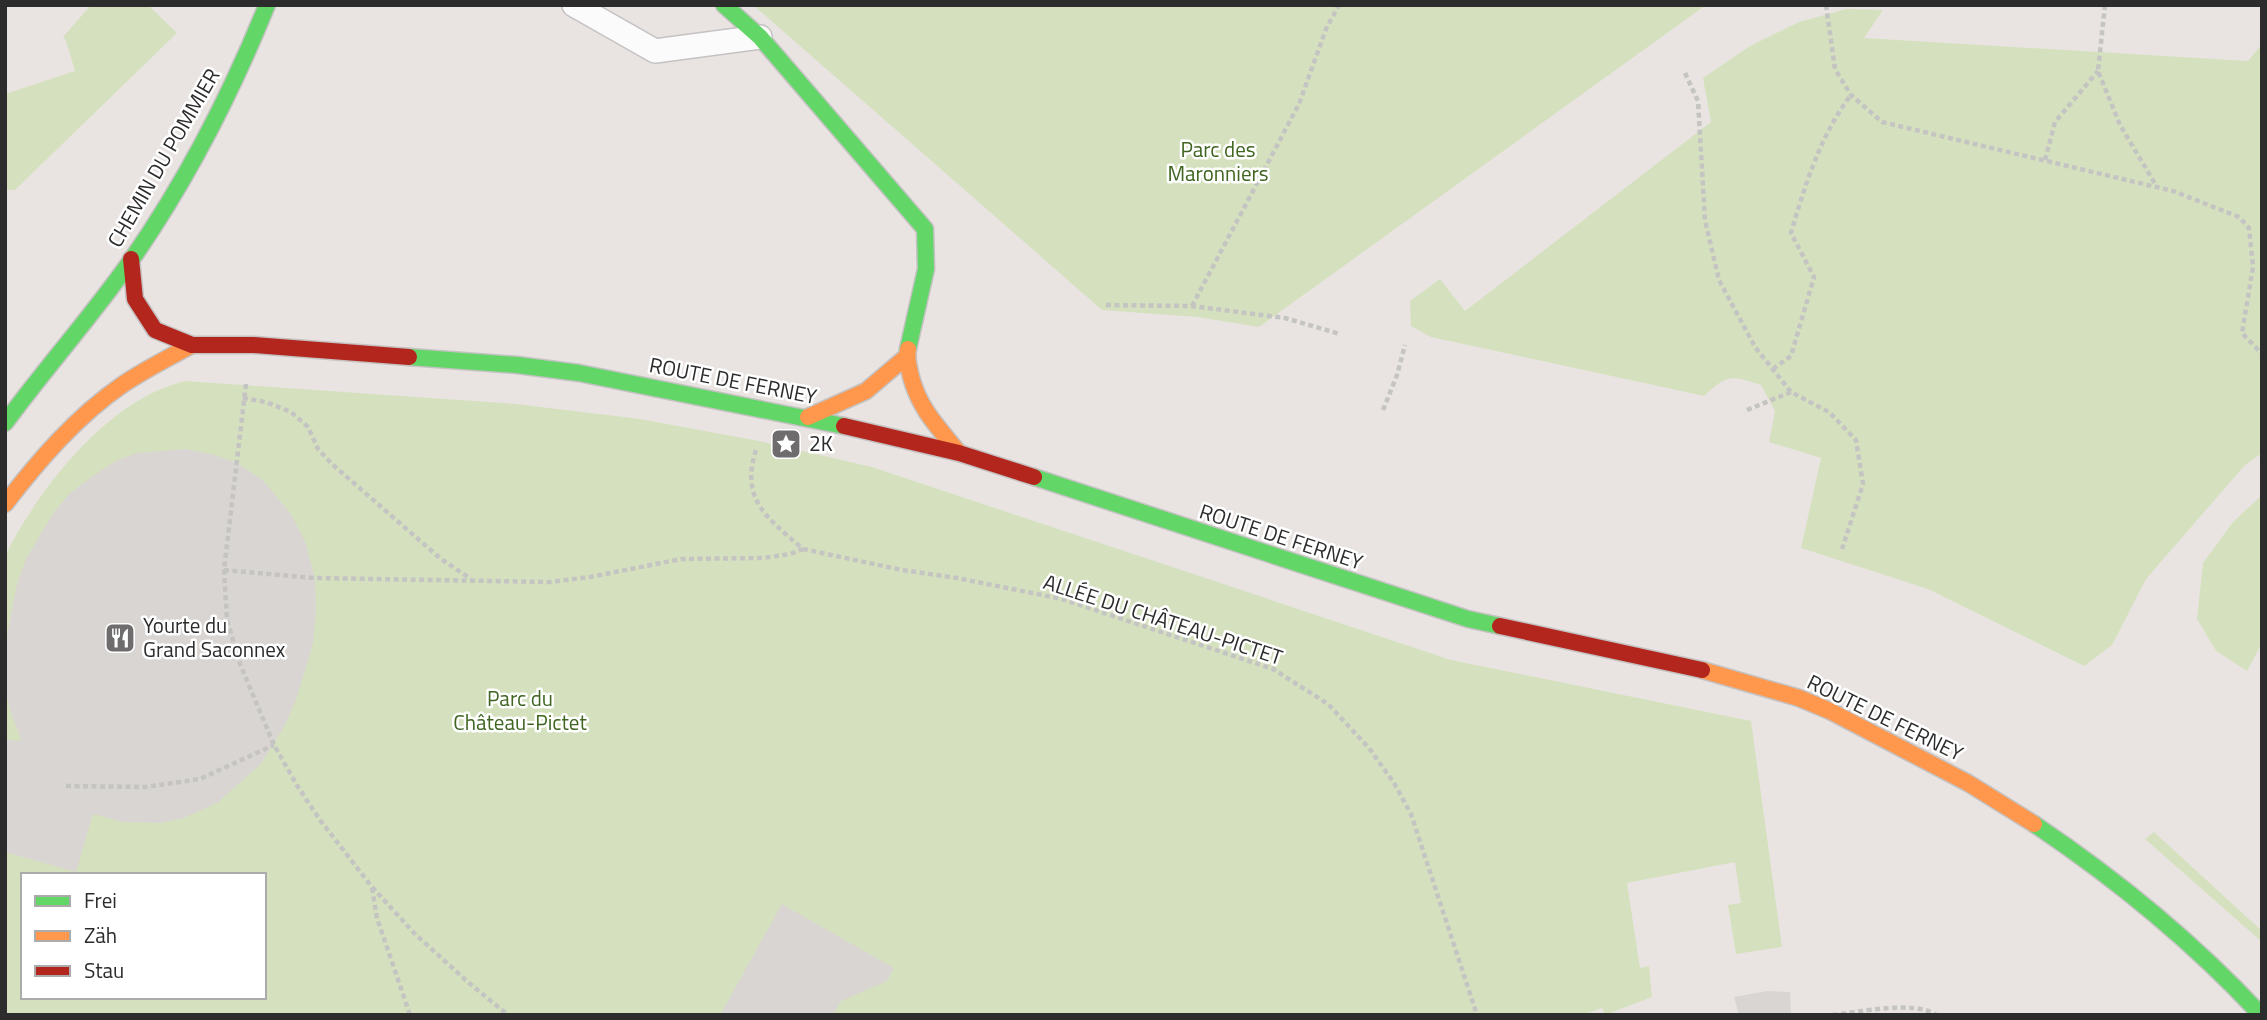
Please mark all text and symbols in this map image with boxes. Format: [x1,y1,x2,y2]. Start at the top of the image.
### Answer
street label: CHEMIN DU POMMIER [99,62,227,253]
park label: Parc des Maronniers [1167,133,1269,189]
street label: ROUTE DE FERNEY [647,348,820,412]
place icon: 2K [769,427,803,461]
place label: 2K [809,427,833,459]
street label: ROUTE DE FERNEY [1195,495,1368,578]
street label: ALLÉE DU CHÂTEAU-PICTET [1040,565,1287,673]
place label: Yourte du Grand Saconnex [143,609,286,665]
restaurant icon: Yourte du Grand Saconnex [103,621,137,655]
street label: ROUTE DE FERNEY [1802,665,1970,769]
park label: Parc du Château-Pictet [453,682,587,738]
legend [21,873,266,999]
text: Frei [84,884,117,916]
text: Zäh [84,919,117,951]
text: Stau [84,954,124,986]

